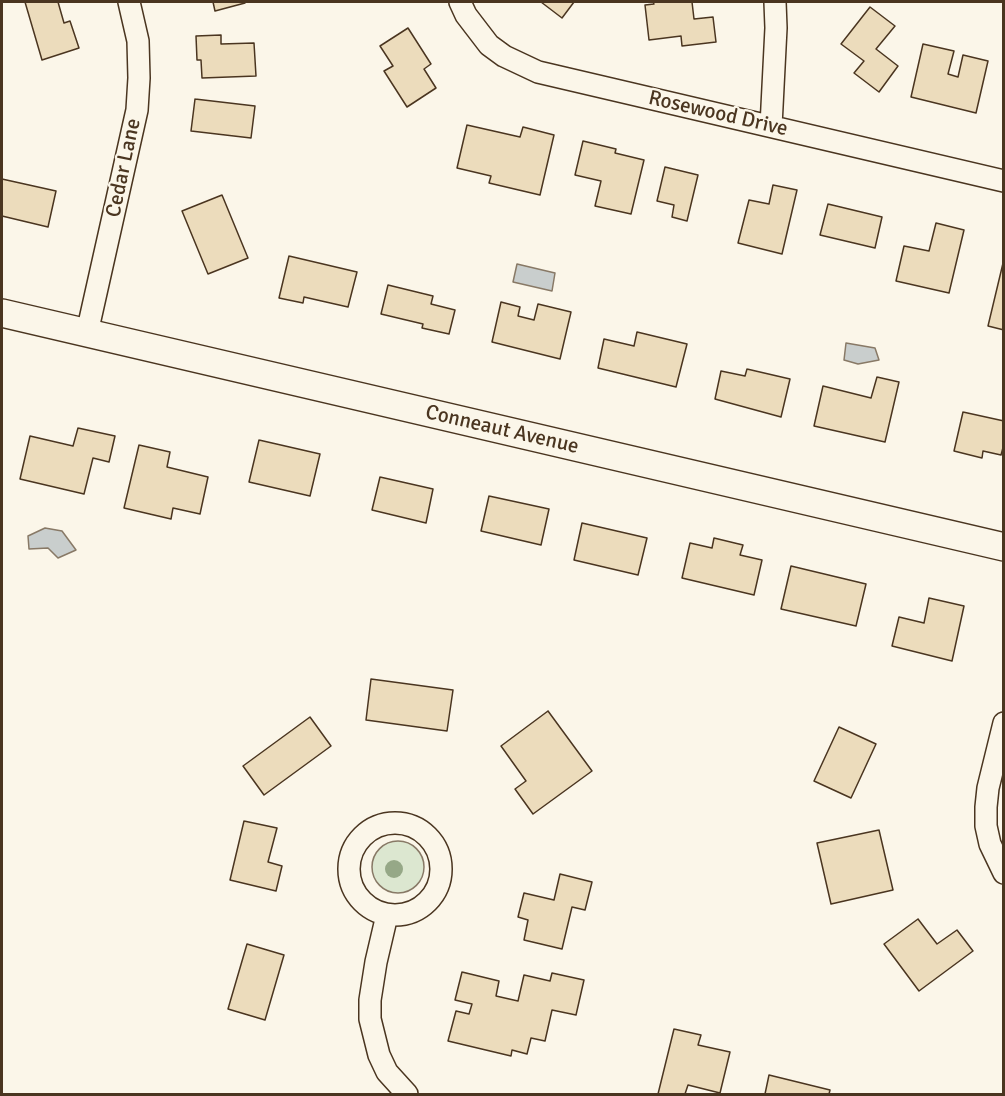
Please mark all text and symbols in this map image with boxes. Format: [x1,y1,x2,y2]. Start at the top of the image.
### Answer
street label: Rosewood Drive [646,86,790,142]
street label: Cedar Lane [101,116,147,220]
street label: Conneaut Avenue [423,400,581,460]

